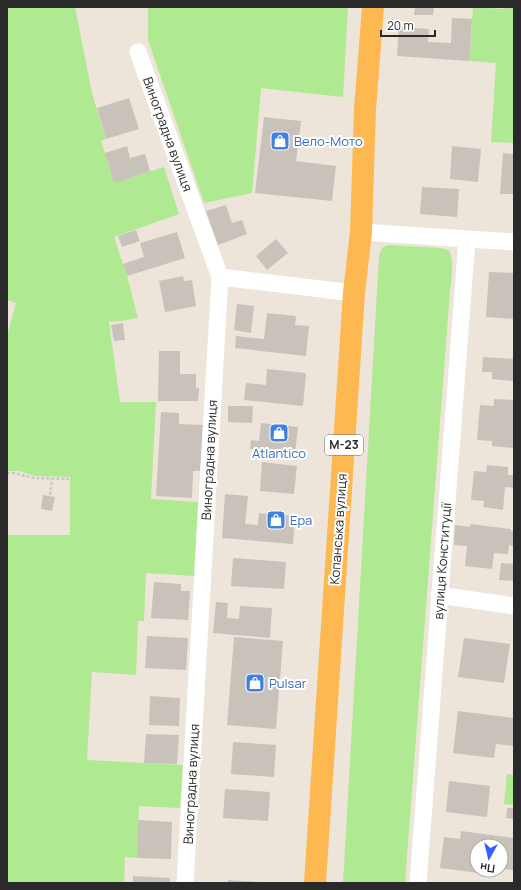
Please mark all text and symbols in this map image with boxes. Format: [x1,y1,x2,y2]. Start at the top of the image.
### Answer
scale bar [381,12,435,38]
text: 20 m [387,17,414,34]
street label: Виноградна вулиця [139,74,197,194]
shop icon: Вело-Мото [269,130,291,152]
place label: Вело-Мото [294,132,363,150]
street label: Виноградна вулиця [197,399,221,521]
shop icon: Atlantico [268,422,290,444]
road number: М-23 [325,435,363,455]
place label: Atlantico [252,444,306,462]
street label: Копанська вулиця [325,473,351,585]
street label: вулиця Конституції [429,501,455,620]
shop icon: Ера [265,509,287,531]
place label: Ера [290,511,312,529]
shop icon: Pulsar [244,672,266,694]
place label: Pulsar [269,674,307,692]
street label: Виноградна вулиця [179,723,203,845]
north arrow [469,838,509,878]
text: Пн [479,860,496,877]

